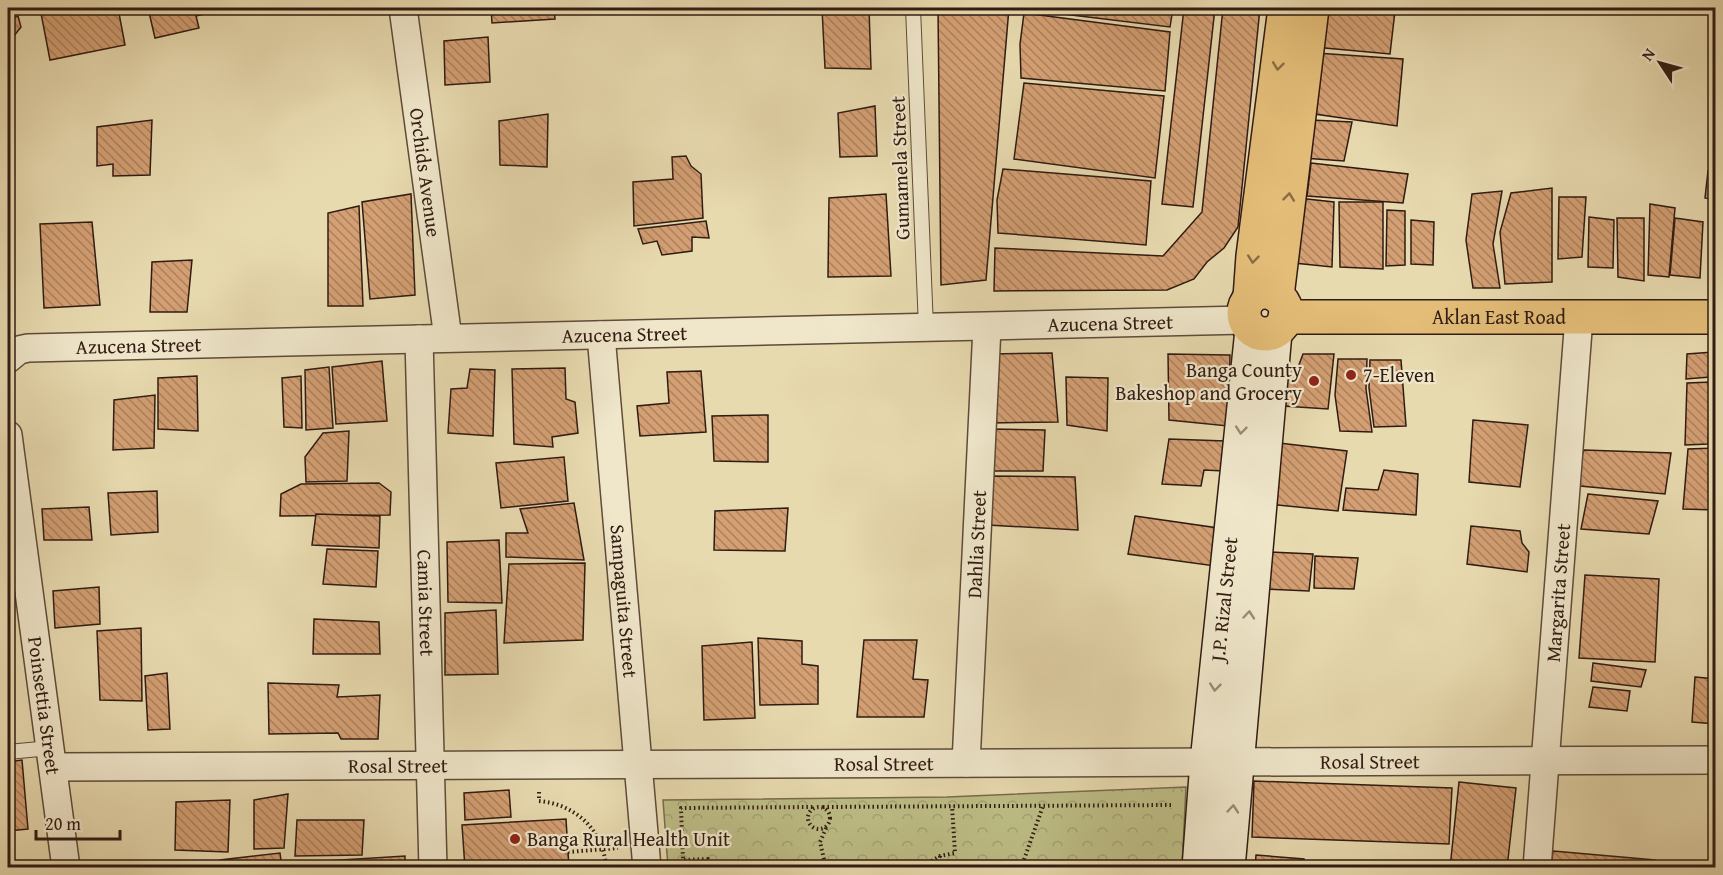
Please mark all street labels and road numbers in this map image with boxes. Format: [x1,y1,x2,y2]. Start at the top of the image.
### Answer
street label: Gumamela Street [882,95,917,241]
street label: Orchids Avenue [403,106,449,239]
street label: Aklan East Road [1432,302,1566,331]
street label: Azucena Street [1047,307,1173,339]
street label: Azucena Street [561,318,688,350]
street label: Azucena Street [75,329,202,361]
street label: Dahlia Street [959,489,993,599]
street label: Margarita Street [1538,522,1577,663]
street label: Sampaguita Street [603,523,646,679]
street label: J.P. Rizal Street [1202,535,1244,666]
street label: Camia Street [411,549,442,657]
street label: Poinsettia Street [21,634,68,777]
street label: Rosal Street [1320,746,1420,776]
street label: Rosal Street [834,748,934,778]
street label: Rosal Street [348,750,448,780]

